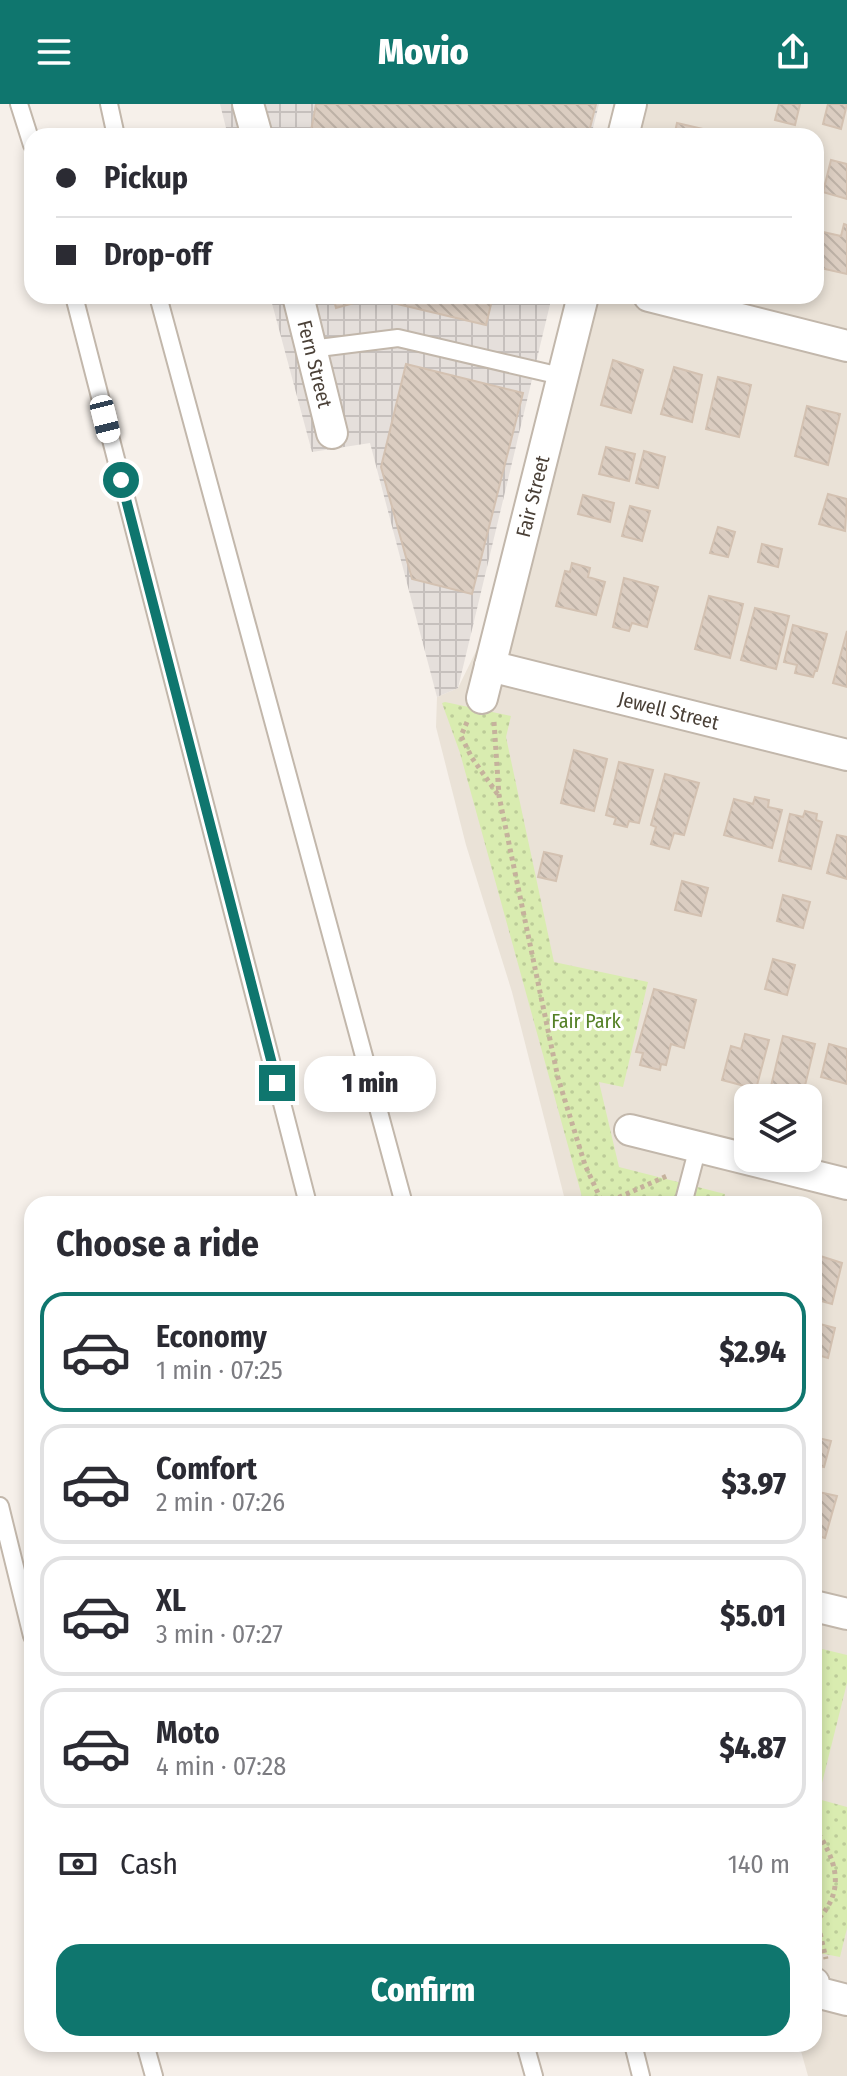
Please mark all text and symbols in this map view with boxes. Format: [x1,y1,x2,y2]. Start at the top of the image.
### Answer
icon: menu [32,30,76,74]
text: Movio [378,30,469,74]
icon: share [771,30,815,74]
text: Pickup [104,160,188,196]
text: Drop-off [104,237,211,273]
street label: Fern Street [292,318,337,411]
car [88,393,122,445]
street label: Fair Street [511,452,555,540]
route start [103,462,139,498]
street label: Jewell Street [616,686,722,735]
park label: Fair Park [551,1009,621,1033]
callout: 1 min [305,1055,437,1111]
route end [259,1065,295,1101]
text: 1 min [342,1068,398,1099]
map controls [734,1084,822,1172]
button: layers [734,1084,822,1172]
text: Choose a ride [56,1222,259,1266]
icon: car [60,1316,132,1388]
text: Economy [156,1319,267,1355]
text: $2.94 [719,1334,786,1370]
text: 1 min · 07:25 [156,1355,283,1386]
icon: car [60,1448,132,1520]
text: Comfort [156,1451,257,1487]
text: $3.97 [722,1466,786,1502]
text: 2 min · 07:26 [156,1487,285,1518]
icon: car [60,1580,132,1652]
text: XL [156,1583,186,1619]
text: $5.01 [720,1598,786,1634]
text: 3 min · 07:27 [156,1619,283,1650]
icon: car [60,1712,132,1784]
text: Moto [156,1715,220,1751]
text: $4.87 [719,1730,786,1766]
text: 4 min · 07:28 [156,1751,286,1782]
icon: cash [56,1842,100,1886]
text: Cash [120,1846,178,1882]
text: 140 m [728,1849,790,1880]
button: Confirm [56,1944,790,2036]

